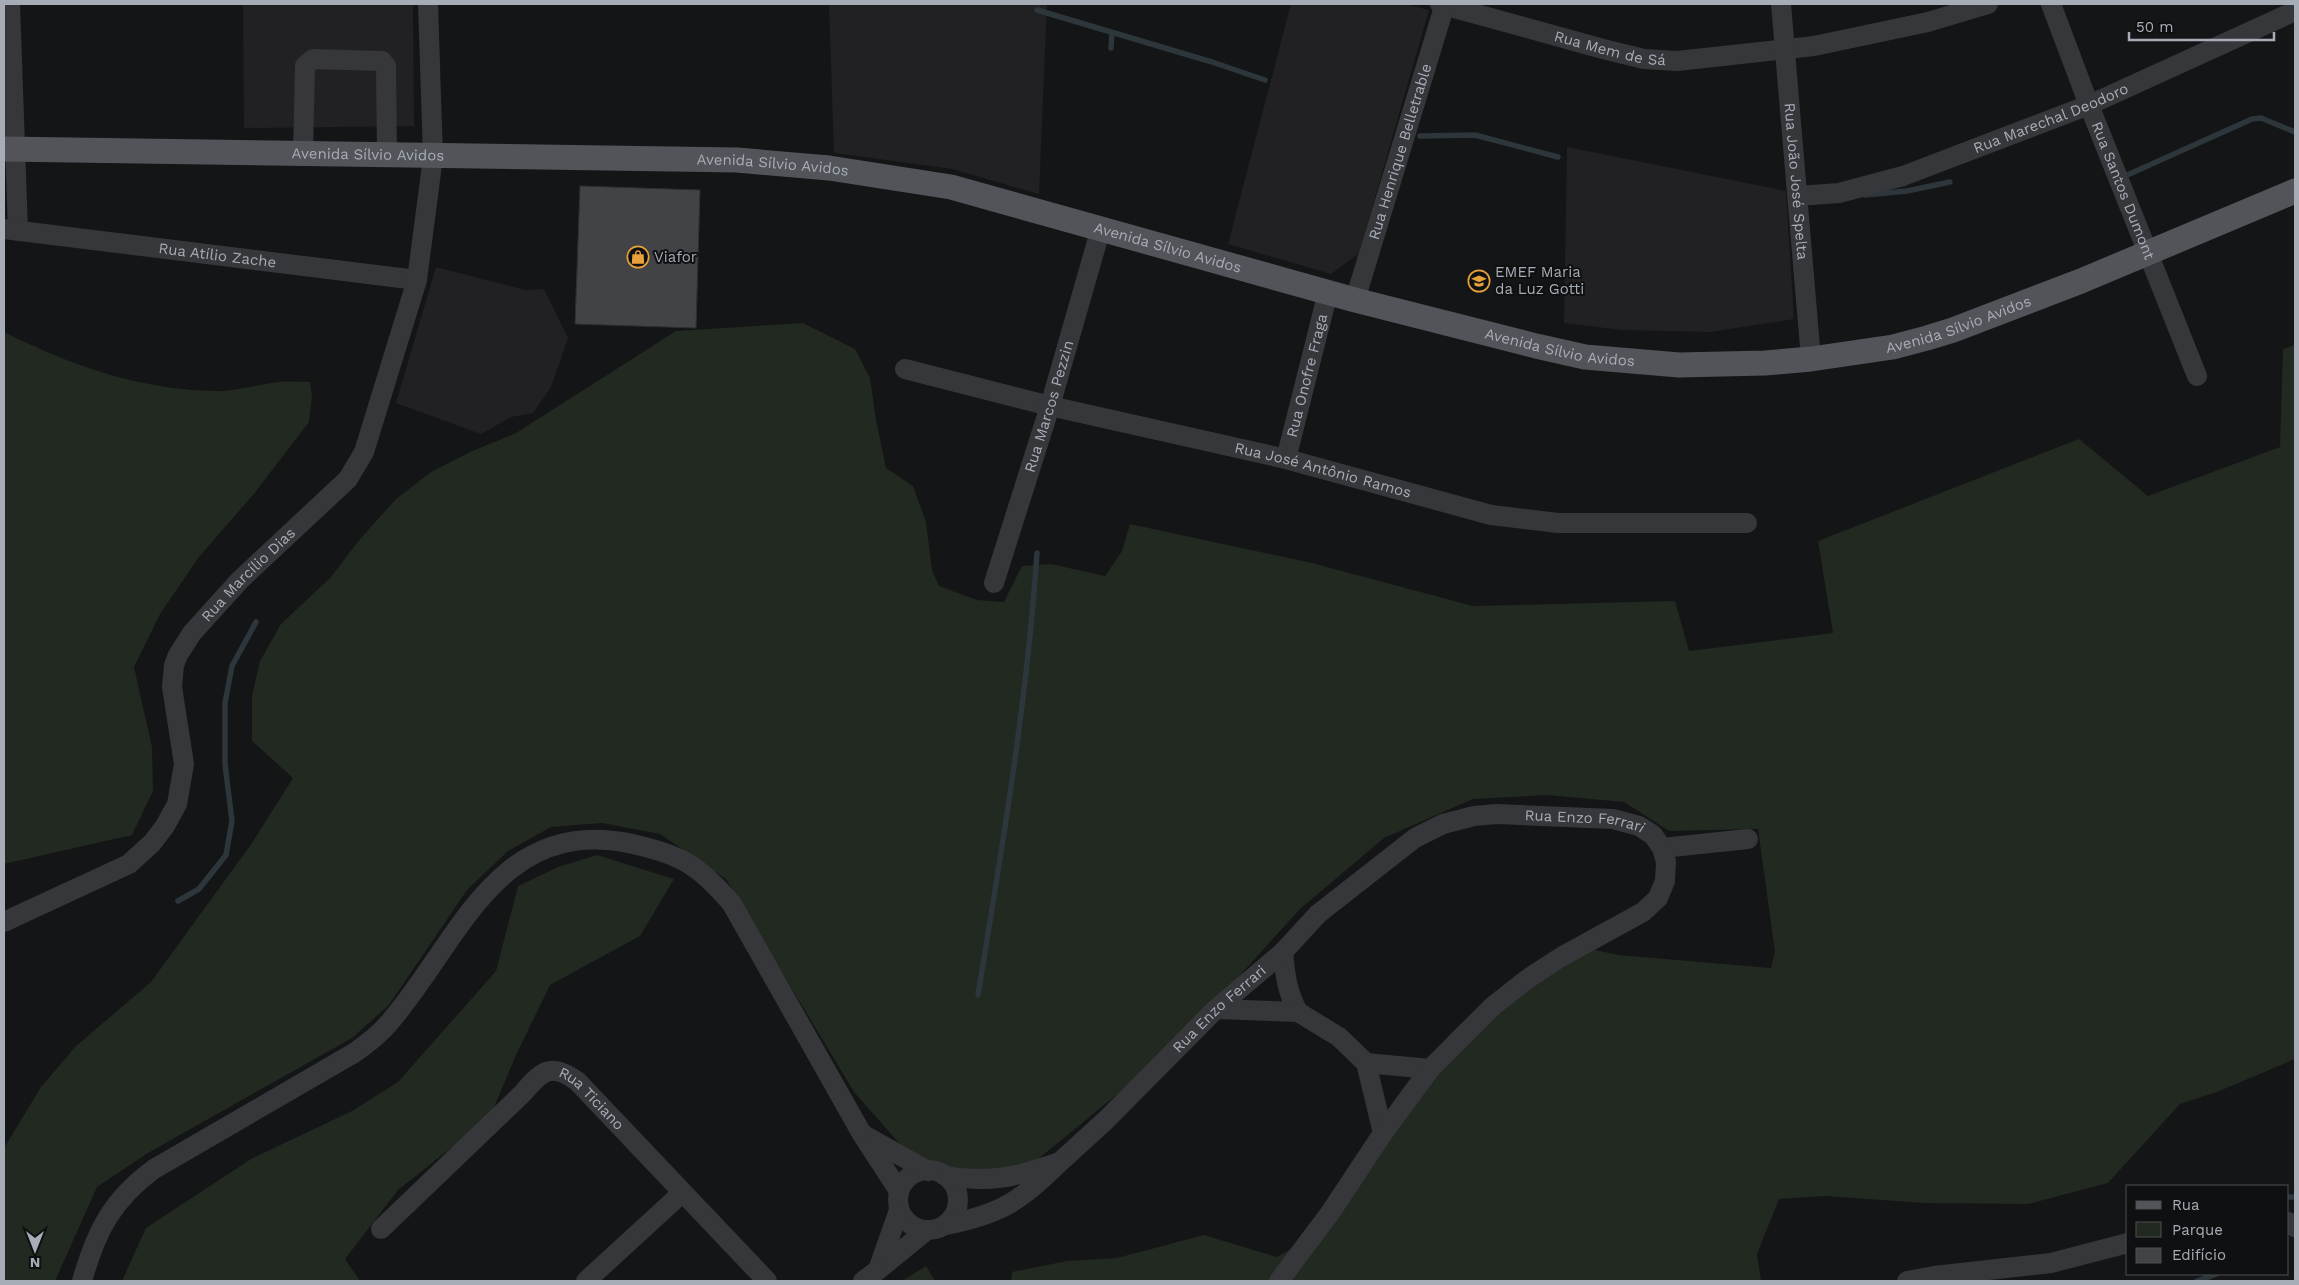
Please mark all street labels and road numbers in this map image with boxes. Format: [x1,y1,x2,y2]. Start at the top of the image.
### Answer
street label: Rua Mem de Sá [1552,27,1667,69]
street label: Rua Henrique Belletrable [1365,61,1435,242]
street label: Rua Marechal Deodoro [1971,79,2131,157]
street label: Rua João José Spelta [1780,102,1812,261]
street label: Rua Santos Dumont [2088,119,2159,263]
street label: Avenida Sílvio Avidos [292,144,444,165]
street label: Avenida Sílvio Avidos [696,150,850,180]
street label: Avenida Sílvio Avidos [1092,218,1244,277]
street label: Rua Atílio Zache [157,239,277,272]
street label: Avenida Sílvio Avidos [1885,292,2034,357]
street label: Rua Onofre Fraga [1283,311,1331,439]
street label: Avenida Sílvio Avidos [1483,324,1636,370]
street label: Rua Marcos Pezzin [1021,338,1077,475]
street label: Rua José Antônio Ramos [1233,439,1413,502]
street label: Rua Marcílio Dias [198,524,299,626]
street label: Rua Enzo Ferrari [1524,806,1649,837]
street label: Rua Enzo Ferrari [1169,961,1270,1057]
street label: Rua Ticiano [556,1063,628,1134]

